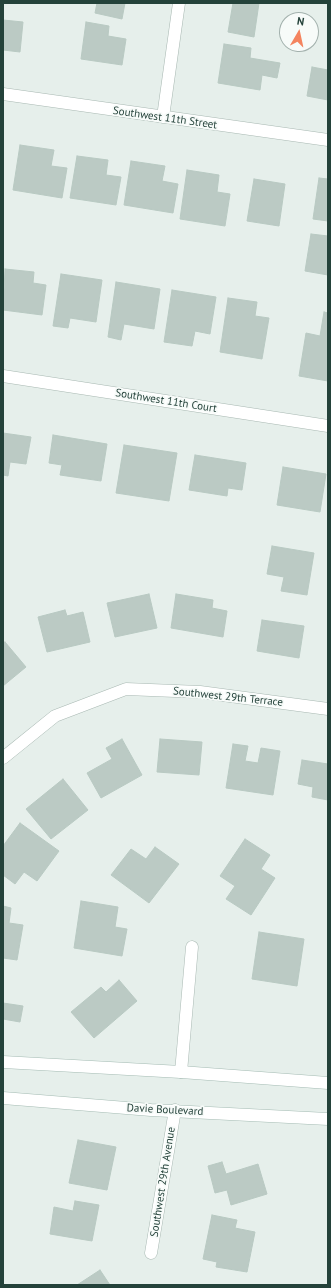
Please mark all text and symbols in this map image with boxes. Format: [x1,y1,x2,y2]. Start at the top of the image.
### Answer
north arrow [279,12,319,52]
text: N [296,14,305,29]
street label: Southwest 11th Street [112,104,218,132]
street label: Southwest 11th Court [114,386,218,416]
street label: Southwest 29th Terrace [172,685,284,709]
street label: Davie Boulevard [126,1101,204,1119]
street label: Southwest 29th Avenue [148,1126,178,1238]

